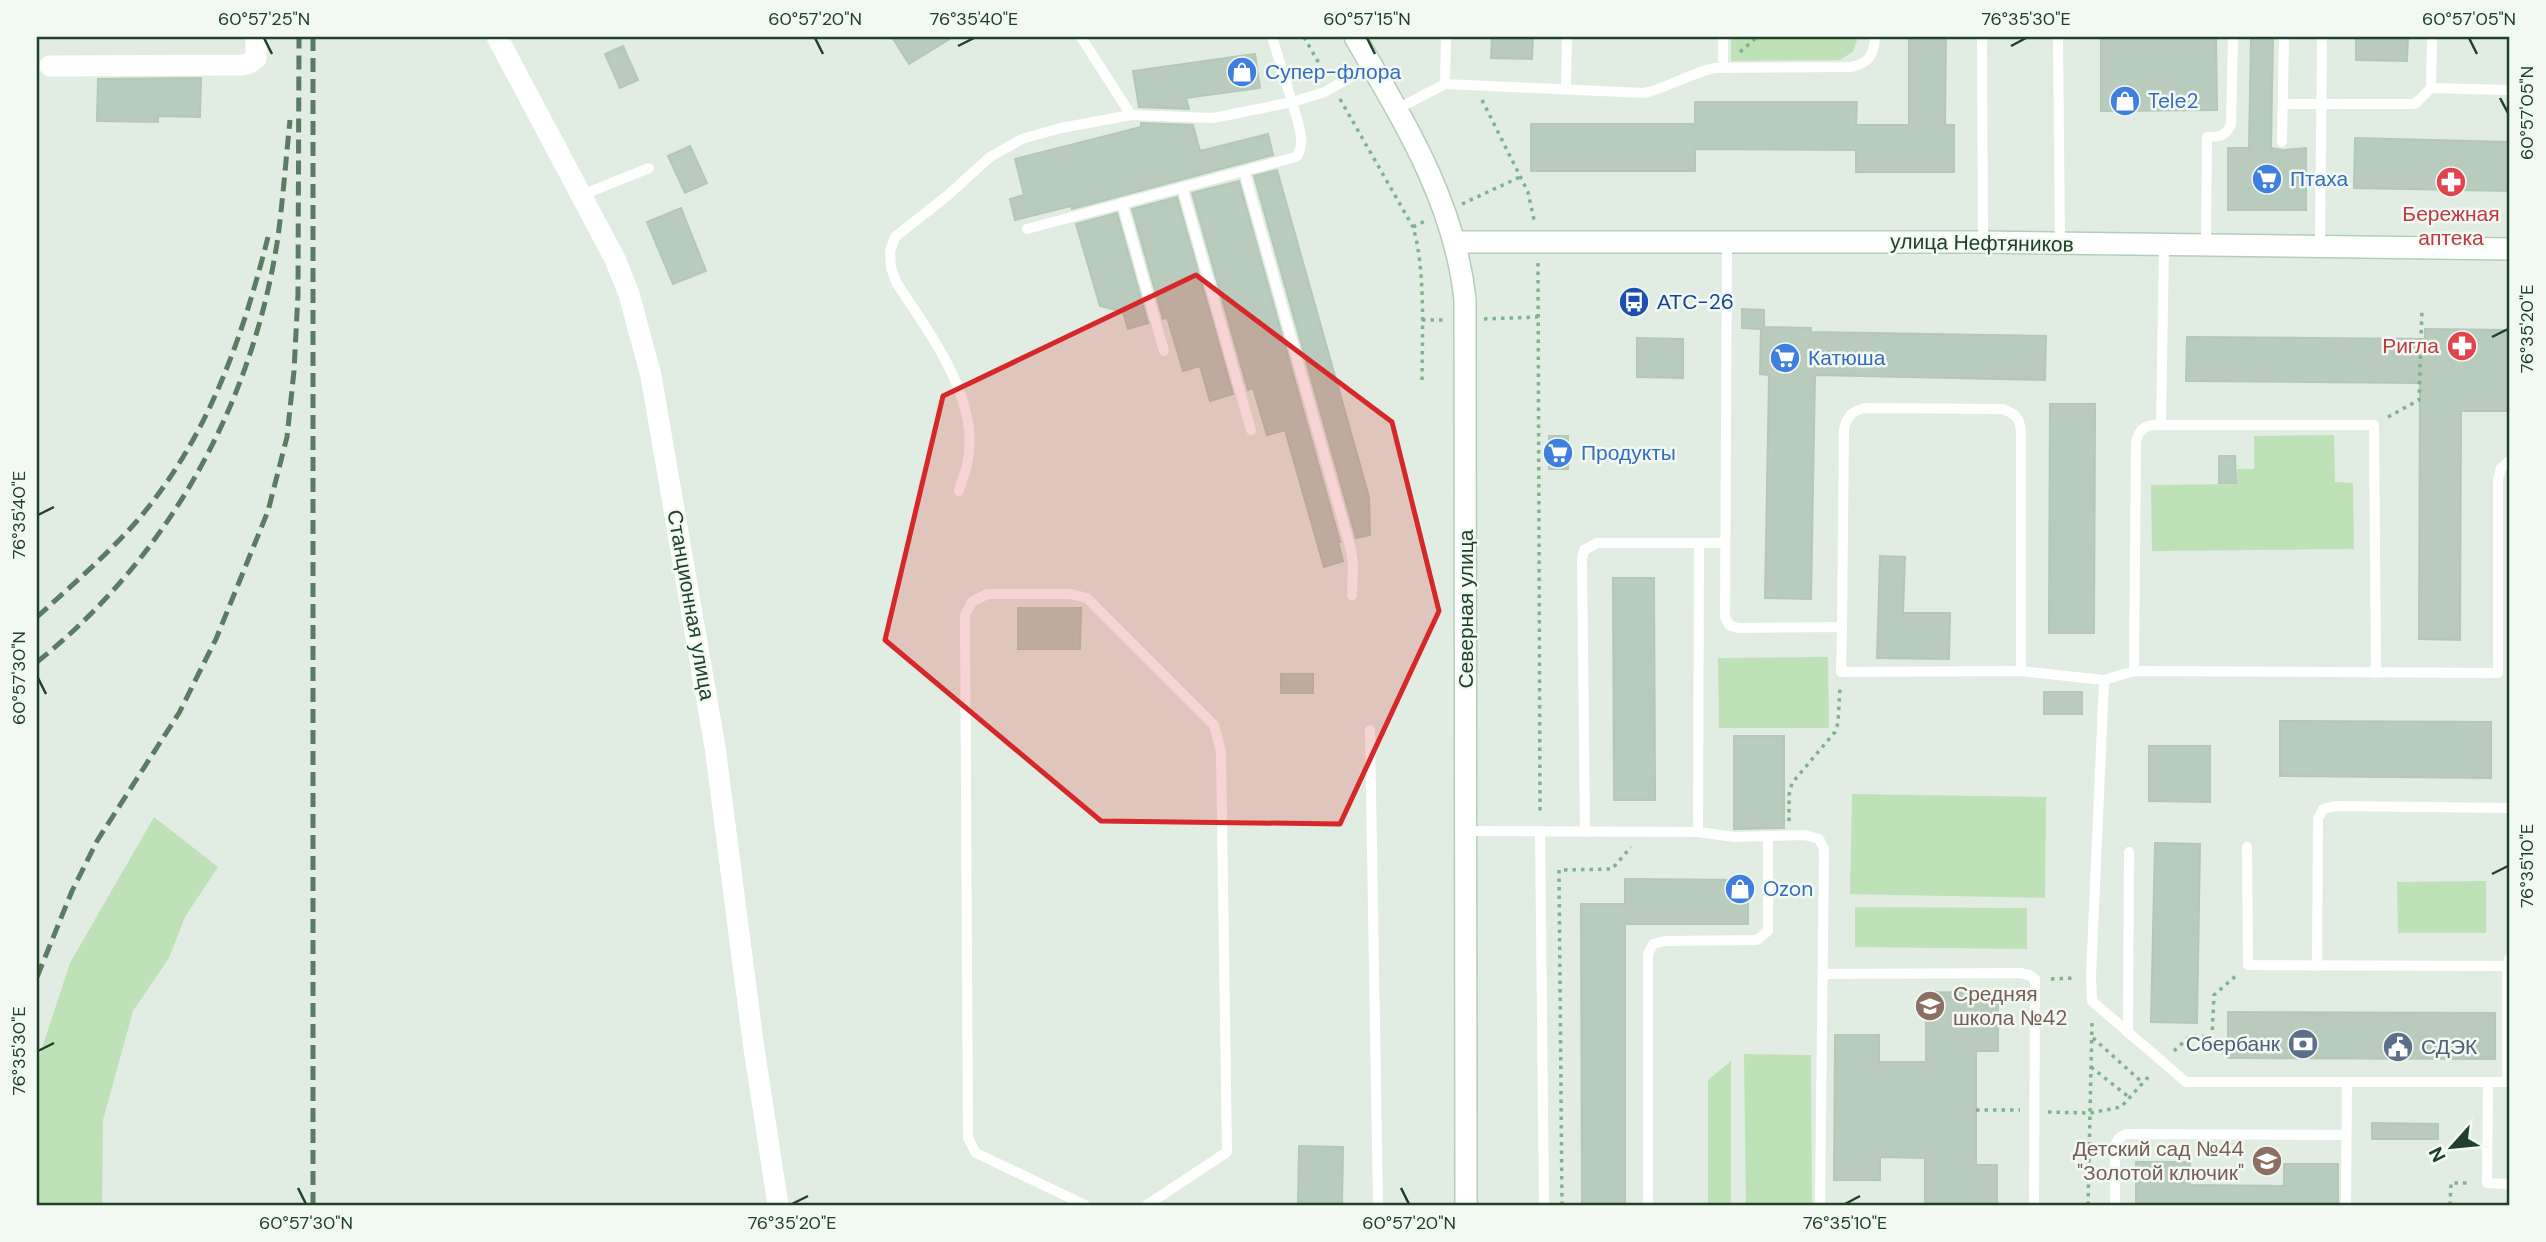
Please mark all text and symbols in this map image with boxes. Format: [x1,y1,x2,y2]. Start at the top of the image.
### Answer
text: 60°57'25"N [218,7,310,31]
text: 60°57'20"N [768,7,862,31]
text: 76°35'40"E [930,7,1018,31]
text: 60°57'15"N [1323,7,1411,31]
text: 76°35'30"E [1981,7,2071,31]
text: 60°57'05"N [2422,7,2516,31]
shop icon: Супер-флора [1225,55,1259,89]
place label: Супер-флора [1265,58,1401,86]
text: 60°57'05"N [2515,66,2539,160]
shop icon: Tele2 [2108,84,2142,118]
place label: Tele2 [2148,87,2199,115]
supermarket icon: Птаха [2250,162,2284,196]
place label: Птаха [2290,165,2348,193]
pharmacy icon: Бережная аптека [2434,165,2468,199]
place label: Бережная аптека [2402,200,2500,252]
street label: улица Нефтяников [1890,227,2074,259]
bus stop icon: АТС-26 [1617,285,1651,319]
text: 76°35'20"E [2515,285,2539,373]
place label: АТС-26 [1657,288,1734,316]
pharmacy icon: Ригла [2445,329,2479,363]
place label: Ригла [2382,332,2439,360]
supermarket icon: Катюша [1768,341,1802,375]
place label: Катюша [1808,344,1886,372]
supermarket icon: Продукты [1541,436,1575,470]
place label: Продукты [1581,439,1676,467]
text: 76°35'40"E [7,471,31,559]
street label: Станционная улица [660,508,722,703]
street label: Северная улица [1452,529,1480,689]
text: 60°57'30"N [7,631,31,725]
text: 76°35'10"E [2515,824,2539,908]
shop icon: Ozon [1723,872,1757,906]
place label: Ozon [1763,875,1813,903]
place label: Средняя школа №42 [1953,980,2067,1032]
school or university icon: Средняя школа №42 [1913,989,1947,1023]
text: 76°35'30"E [7,1006,31,1096]
bank icon: Сбербанк [2286,1027,2320,1061]
place label: Сбербанк [2186,1030,2281,1058]
public building icon: СДЭК [2381,1030,2415,1064]
place label: СДЭК [2421,1033,2478,1061]
north arrow [2416,1112,2486,1182]
place label: Детский сад №44 "Золотой ключик" [2073,1135,2244,1187]
text: N [2423,1143,2452,1166]
school or university icon: Детский сад №44 "Золотой ключик" [2250,1144,2284,1178]
text: 60°57'30"N [259,1211,353,1235]
text: 76°35'20"E [748,1211,836,1235]
text: 60°57'20"N [1362,1211,1456,1235]
text: 76°35'10"E [1803,1211,1887,1235]

